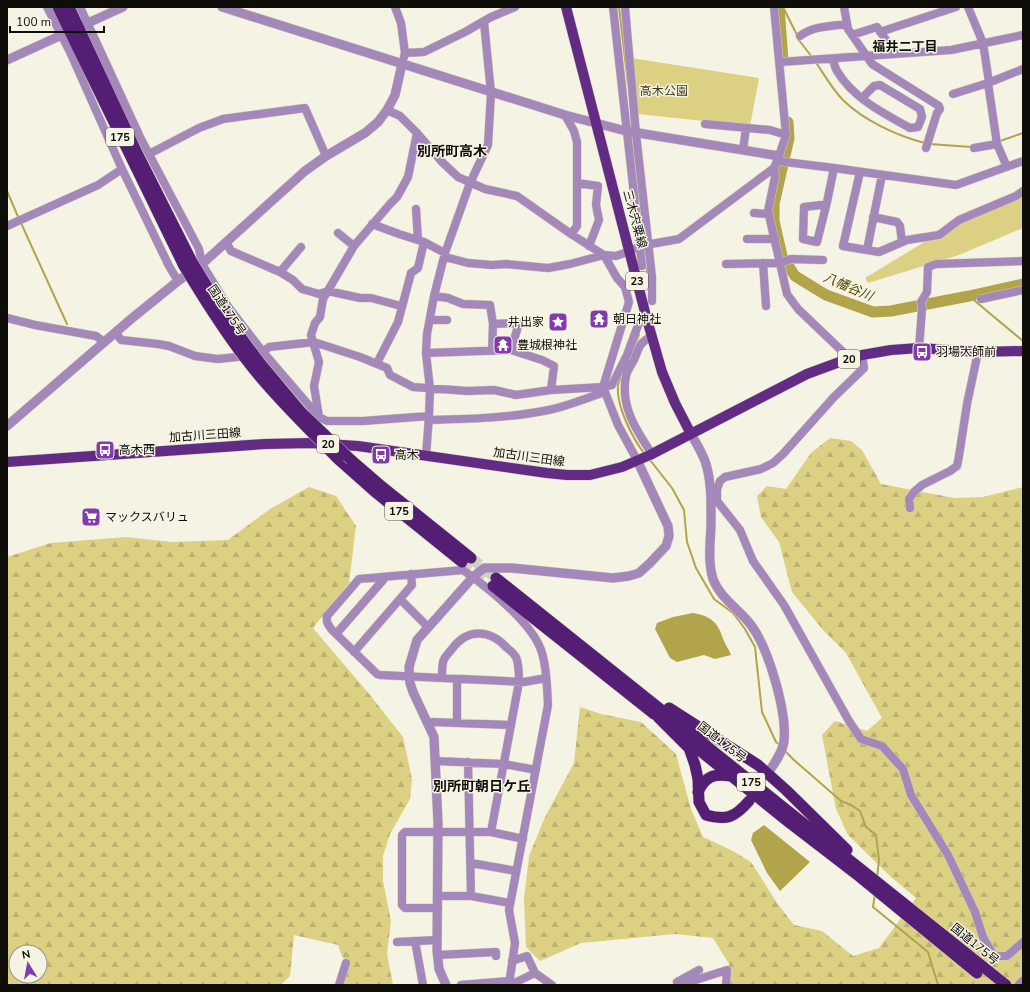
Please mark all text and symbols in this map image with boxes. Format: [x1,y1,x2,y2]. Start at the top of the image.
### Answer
scale bar [10,8,104,34]
text: 100 m [16,14,51,30]
district label: 福井二丁目 [872,38,938,56]
park label: 高木公園 [640,83,688,99]
road number: 175 [106,128,134,146]
district label: 別所町高木 [417,142,487,161]
street label: 三木宍粟線 [620,188,650,250]
water label: 八幡谷川 [821,269,877,306]
road number: 23 [626,272,648,290]
street label: 国道175号 [204,282,250,338]
temple icon: 朝日神社 [588,308,610,330]
place icon: 井出家 [547,311,569,333]
place label: 朝日神社 [613,311,661,327]
place label: 井出家 [508,314,544,330]
temple icon: 豊城根神社 [492,334,514,356]
place label: 豊城根神社 [517,337,577,353]
bus stop icon: 羽場大師前 [911,341,933,363]
place label: 羽場大師前 [936,344,996,360]
road number: 20 [838,350,860,368]
street label: 加古川三田線 [169,425,241,445]
road number: 20 [317,435,339,453]
bus stop icon: 高木西 [94,439,116,461]
place label: 高木西 [119,442,155,458]
bus stop icon: 高木 [370,444,392,466]
street label: 加古川三田線 [492,444,566,470]
place label: 高木 [395,447,419,463]
road number: 175 [385,502,413,520]
supermarket icon: マックスバリュ [80,506,102,528]
place label: マックスバリュ [105,509,189,525]
street label: 国道175号 [694,718,750,766]
road number: 175 [737,773,765,791]
district label: 別所町朝日ケ丘 [433,777,531,796]
street label: 国道175号 [948,920,1002,968]
north arrow [8,944,48,984]
text: N [21,947,32,963]

